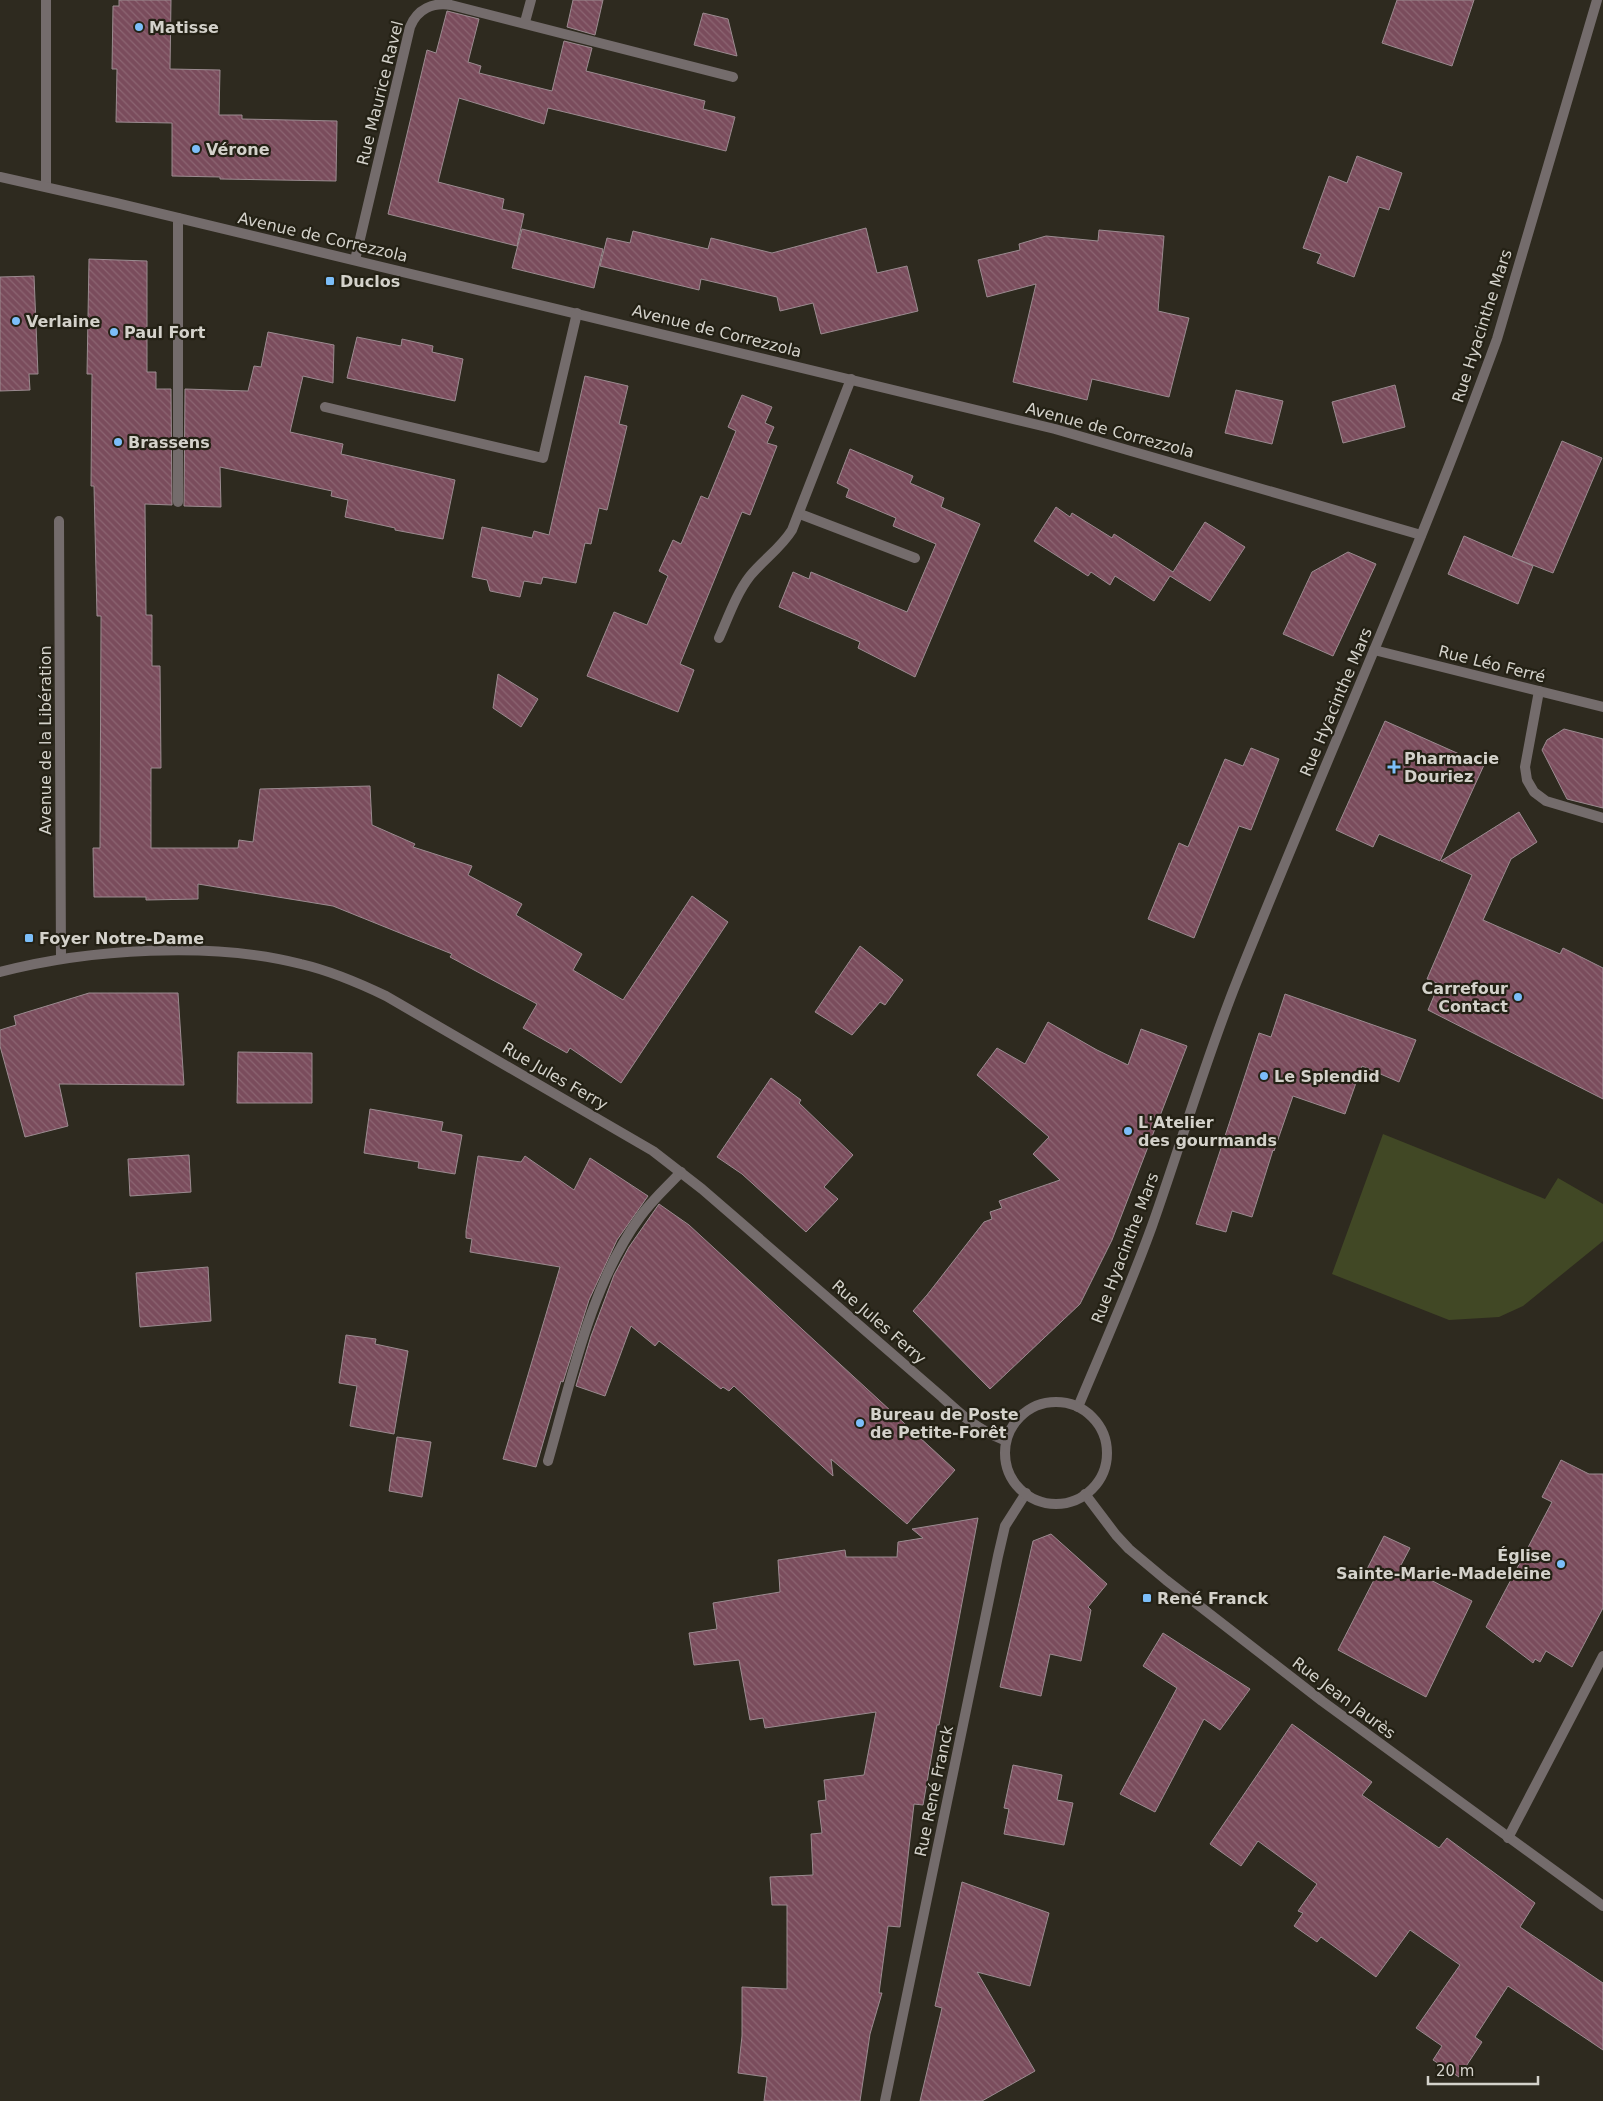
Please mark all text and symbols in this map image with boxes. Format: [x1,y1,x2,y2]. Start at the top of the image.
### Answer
place label: Matisse [149,18,219,37]
street label: Rue Maurice Ravel [353,19,407,167]
marker: Matisse [133,21,145,33]
place label: Vérone [206,140,270,159]
marker: Vérone [190,143,202,155]
street label: Avenue de Correzzola [236,208,410,266]
street label: Rue Hyacinthe Mars [1448,247,1516,405]
place label: Duclos [340,272,400,291]
marker: Duclos [324,275,336,287]
street label: Avenue de Correzzola [630,301,804,361]
place label: Verlaine [26,312,100,331]
marker: Verlaine [10,315,22,327]
place label: Paul Fort [124,323,206,342]
marker: Paul Fort [108,326,120,338]
street label: Avenue de Correzzola [1024,398,1196,462]
place label: Brassens [128,433,210,452]
marker: Brassens [112,436,124,448]
street label: Rue Hyacinthe Mars [1296,625,1376,779]
street label: Rue Léo Ferré [1437,642,1547,686]
street label: Avenue de la Libération [36,645,55,835]
place label: Pharmacie Douriez [1404,749,1499,786]
marker: Pharmacie Douriez [1388,761,1400,773]
place label: Foyer Notre-Dame [39,929,204,948]
marker: Foyer Notre-Dame [23,932,35,944]
place label: Carrefour Contact [1422,979,1508,1016]
marker: Carrefour Contact [1512,991,1524,1003]
street label: Rue Jules Ferry [499,1038,611,1114]
place label: Le Splendid [1274,1067,1380,1086]
marker: Le Splendid [1258,1070,1270,1082]
place label: L'Atelier des gourmands [1138,1113,1277,1150]
marker: L'Atelier des gourmands [1122,1125,1134,1137]
street label: Rue Hyacinthe Mars [1087,1170,1163,1326]
street label: Rue Jules Ferry [828,1276,930,1368]
place label: Bureau de Poste de Petite-Forêt [870,1405,1019,1442]
marker: Bureau de Poste de Petite-Forêt [854,1417,866,1429]
place label: Église Sainte-Marie-Madeleine [1336,1546,1551,1583]
marker: Église Sainte-Marie-Madeleine [1555,1558,1567,1570]
place label: René Franck [1157,1589,1268,1608]
marker: René Franck [1141,1592,1153,1604]
street label: Rue Jean Jaurès [1289,1653,1399,1743]
street label: Rue René Franck [911,1723,957,1858]
scale bar [1428,2054,1538,2086]
text: 20 m [1436,2062,1474,2080]

